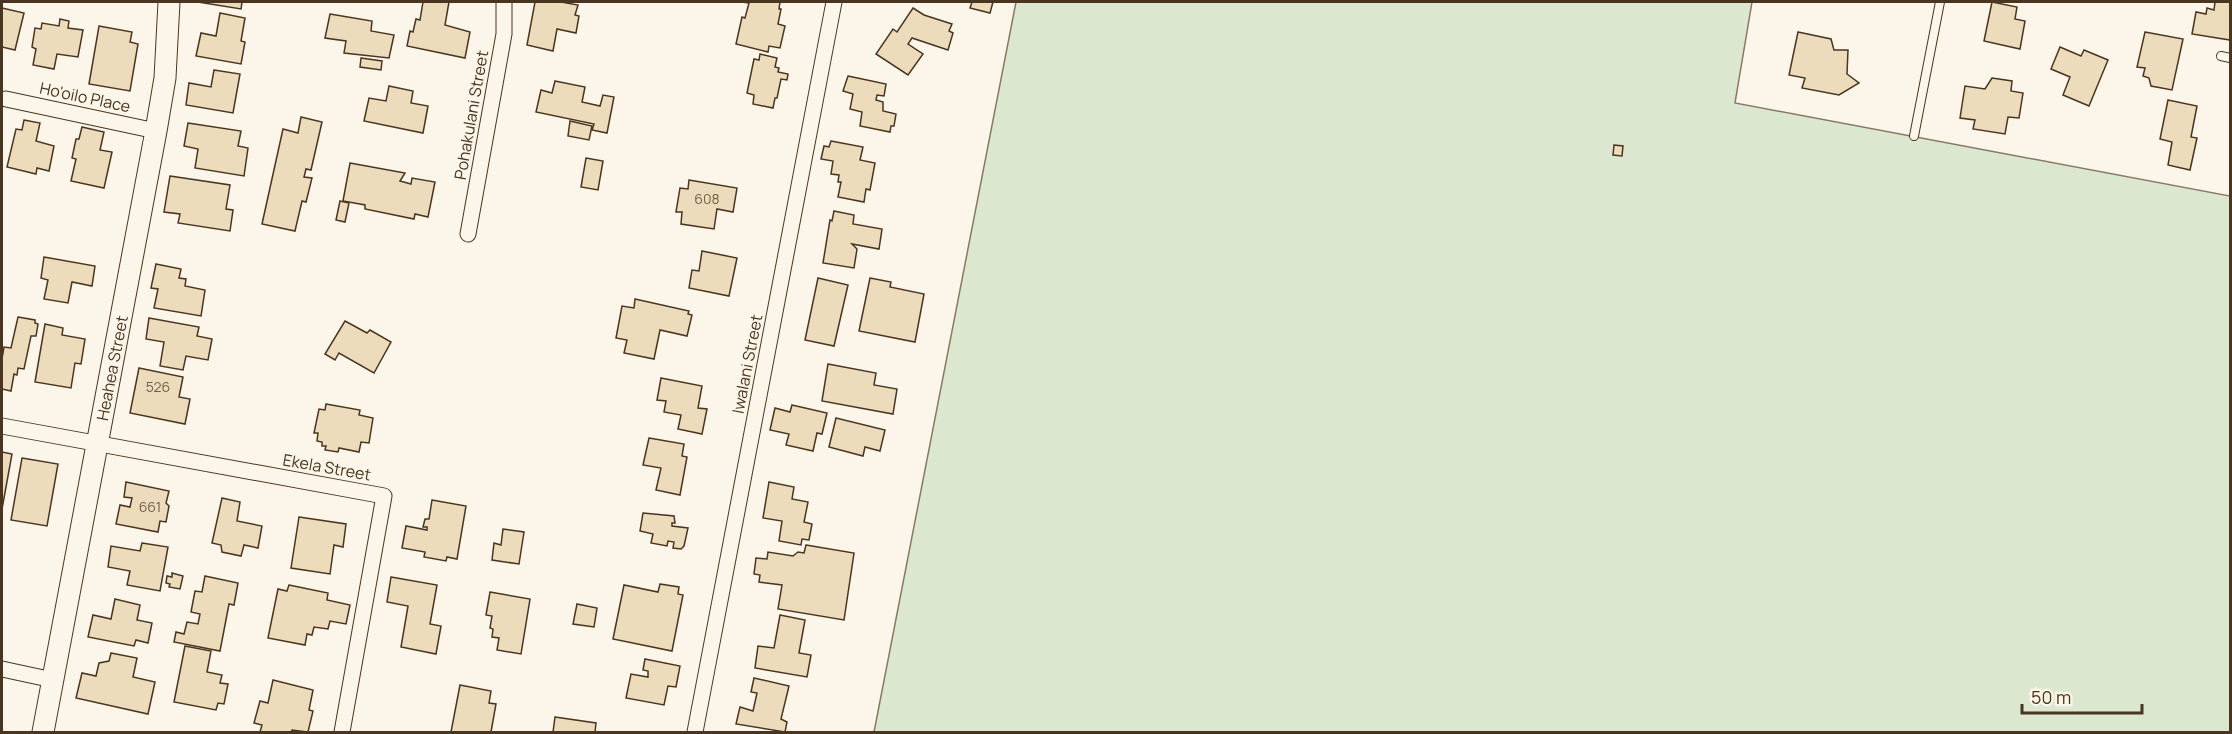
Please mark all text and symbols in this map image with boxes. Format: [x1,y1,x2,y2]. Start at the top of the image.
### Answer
street label: Pohakulani Street [449,49,493,181]
street label: Ho'oilo Place [38,77,132,117]
house number: 608 [694,189,720,208]
street label: Heahea Street [91,313,133,423]
street label: Iwalani Street [727,313,767,415]
house number: 526 [146,377,170,396]
street label: Ekela Street [281,448,373,486]
house number: 661 [139,497,161,516]
scale bar [2022,677,2142,715]
text: 50 m [2031,685,2071,709]

